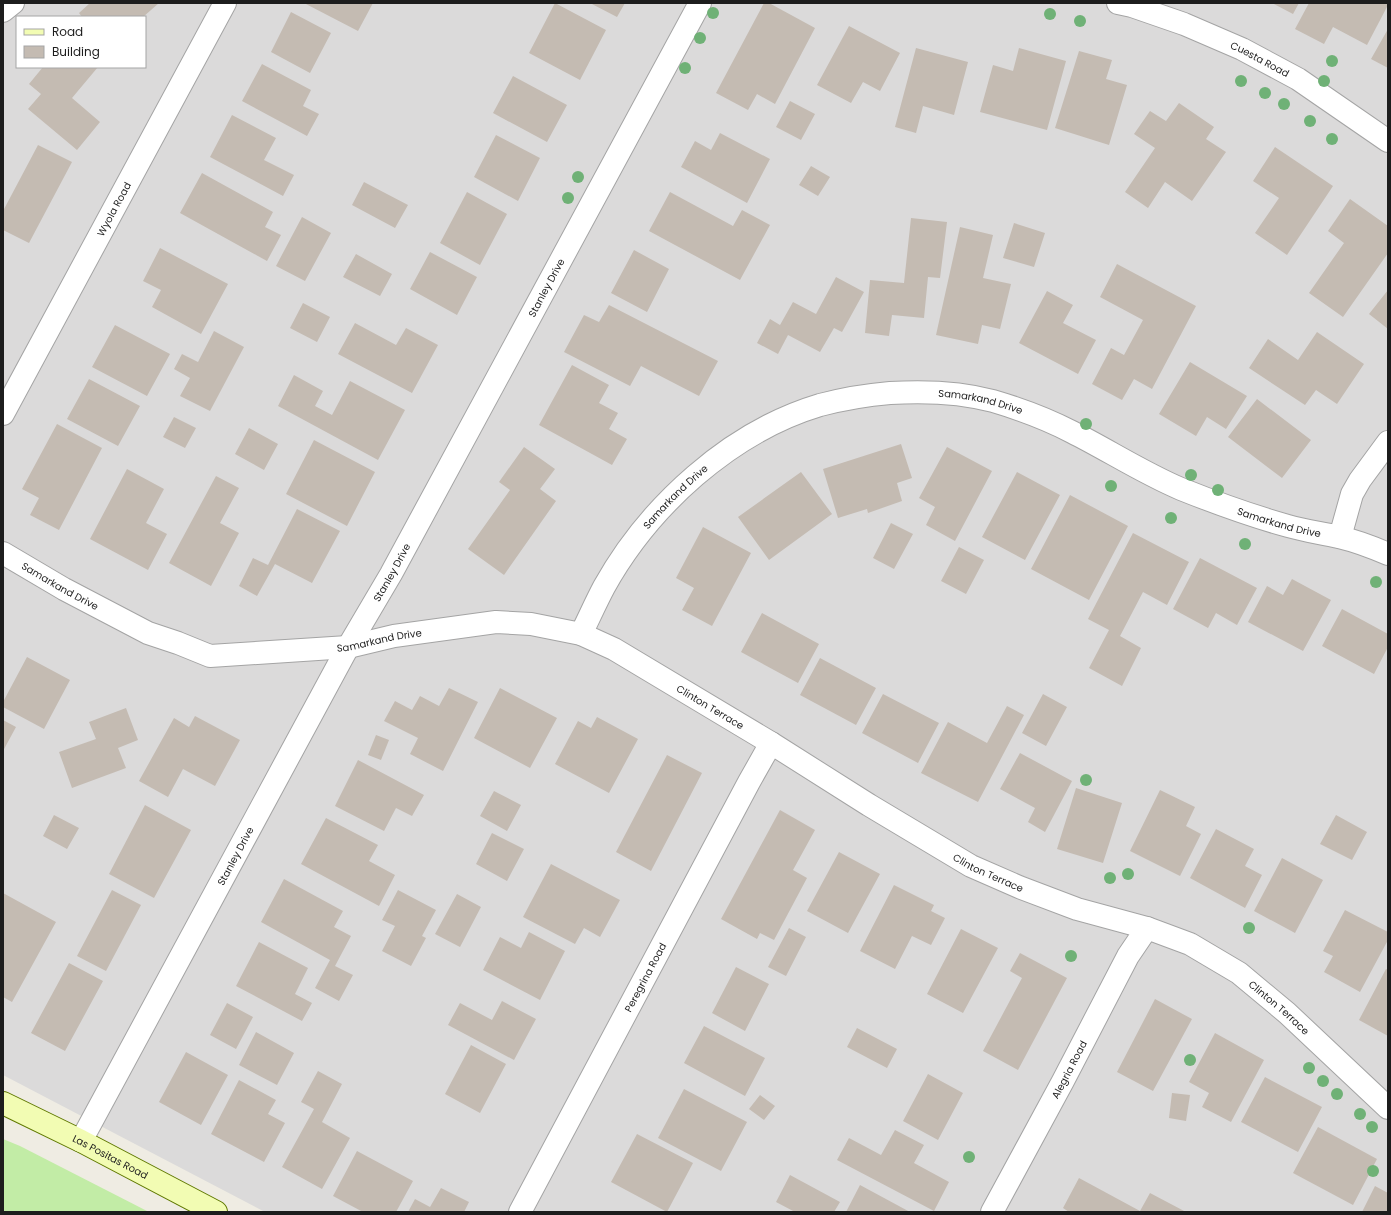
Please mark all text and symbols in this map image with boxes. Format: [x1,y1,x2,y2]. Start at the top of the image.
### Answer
legend [16,16,146,68]
text: Road [52,23,83,40]
street label: Cuesta Road [1228,37,1292,81]
text: Building [52,43,100,60]
street label: Wyola Road [93,179,135,239]
street label: Stanley Drive [524,255,568,320]
street label: Samarkand Drive [938,385,1025,418]
street label: Samarkand Drive [639,461,711,532]
street label: Samarkand Drive [1235,503,1322,541]
street label: Stanley Drive [369,540,414,604]
street label: Samarkand Drive [19,558,101,613]
street label: Samarkand Drive [336,625,423,655]
street label: Clinton Terrace [674,681,747,733]
street label: Stanley Drive [213,824,257,888]
street label: Clinton Terrace [950,849,1026,896]
street label: Peregrina Road [620,940,670,1015]
street label: Clinton Terrace [1245,977,1313,1038]
street label: Alegria Road [1047,1038,1090,1101]
street label: Las Positas Road [70,1131,151,1182]

